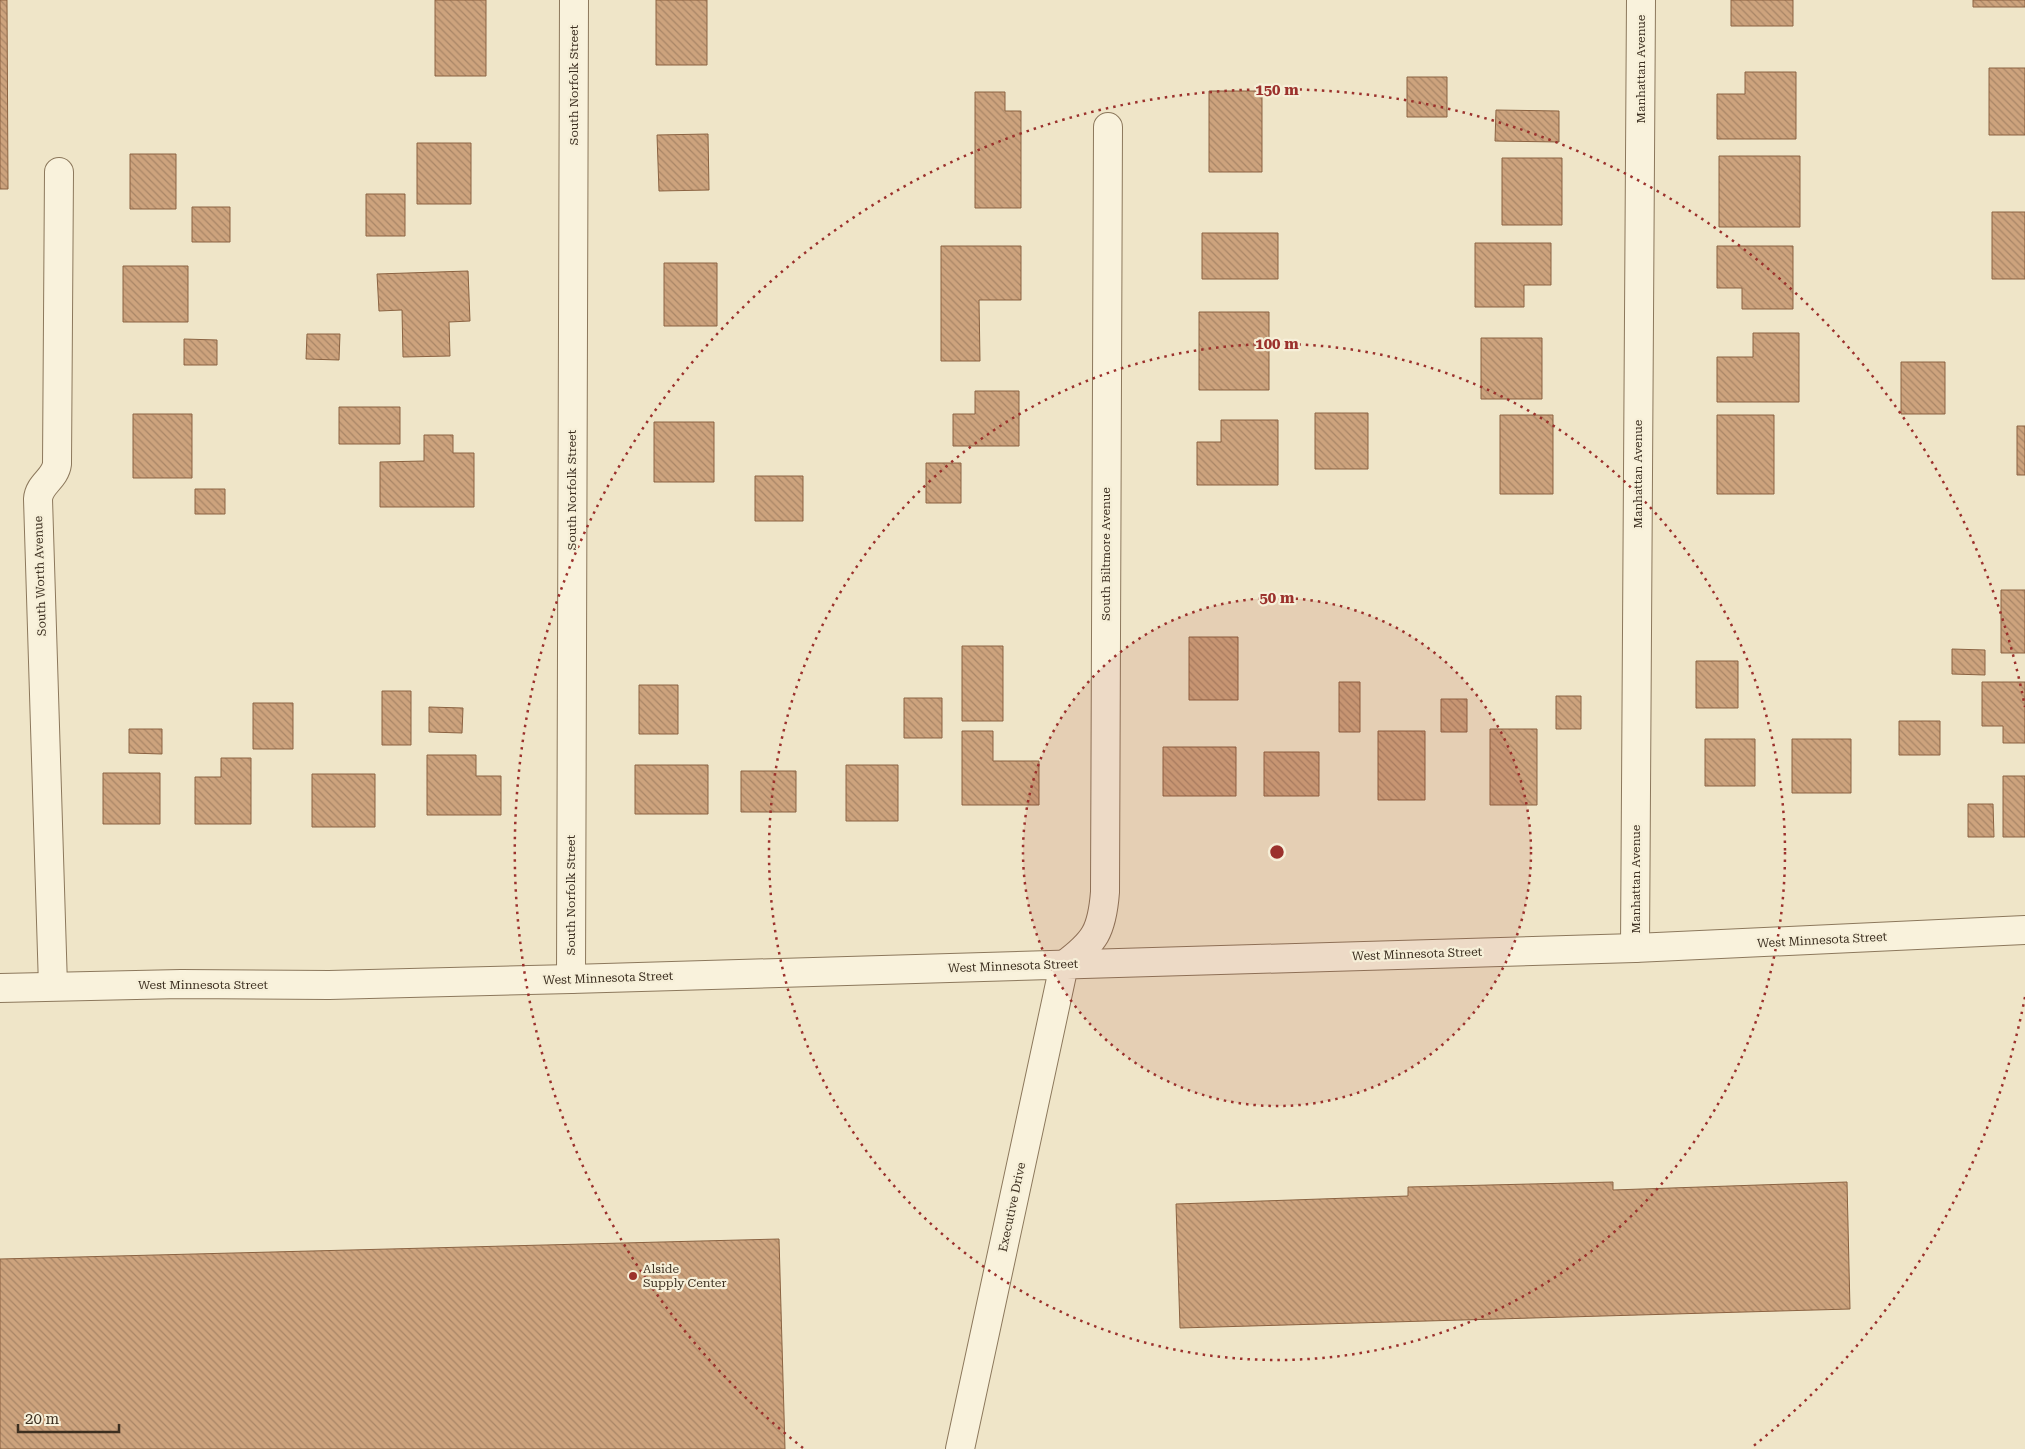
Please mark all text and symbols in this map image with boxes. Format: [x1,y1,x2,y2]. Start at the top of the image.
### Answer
street label: Manhattan Avenue [1634,14,1648,123]
street label: South Norfolk Street [567,24,581,145]
text: 150 m [1255,81,1299,99]
text: 100 m [1255,335,1299,353]
street label: Manhattan Avenue [1631,419,1645,528]
street label: South Norfolk Street [565,429,579,550]
street label: South Biltmore Avenue [1099,487,1113,621]
street label: South Worth Avenue [31,515,49,636]
text: 50 m [1259,589,1295,607]
street label: Manhattan Avenue [1629,824,1643,933]
street label: South Norfolk Street [564,834,578,955]
centre of rings [1268,843,1286,861]
street label: West Minnesota Street [1757,930,1888,950]
street label: West Minnesota Street [1352,945,1483,963]
street label: West Minnesota Street [948,957,1079,975]
street label: West Minnesota Street [543,969,674,987]
street label: West Minnesota Street [138,978,269,992]
street label: Executive Drive [996,1161,1028,1253]
place label: Alside Supply Center [643,1262,726,1290]
marker: Alside Supply Center [627,1270,639,1282]
scale bar [18,1402,119,1434]
text: 20 m [25,1410,60,1428]

